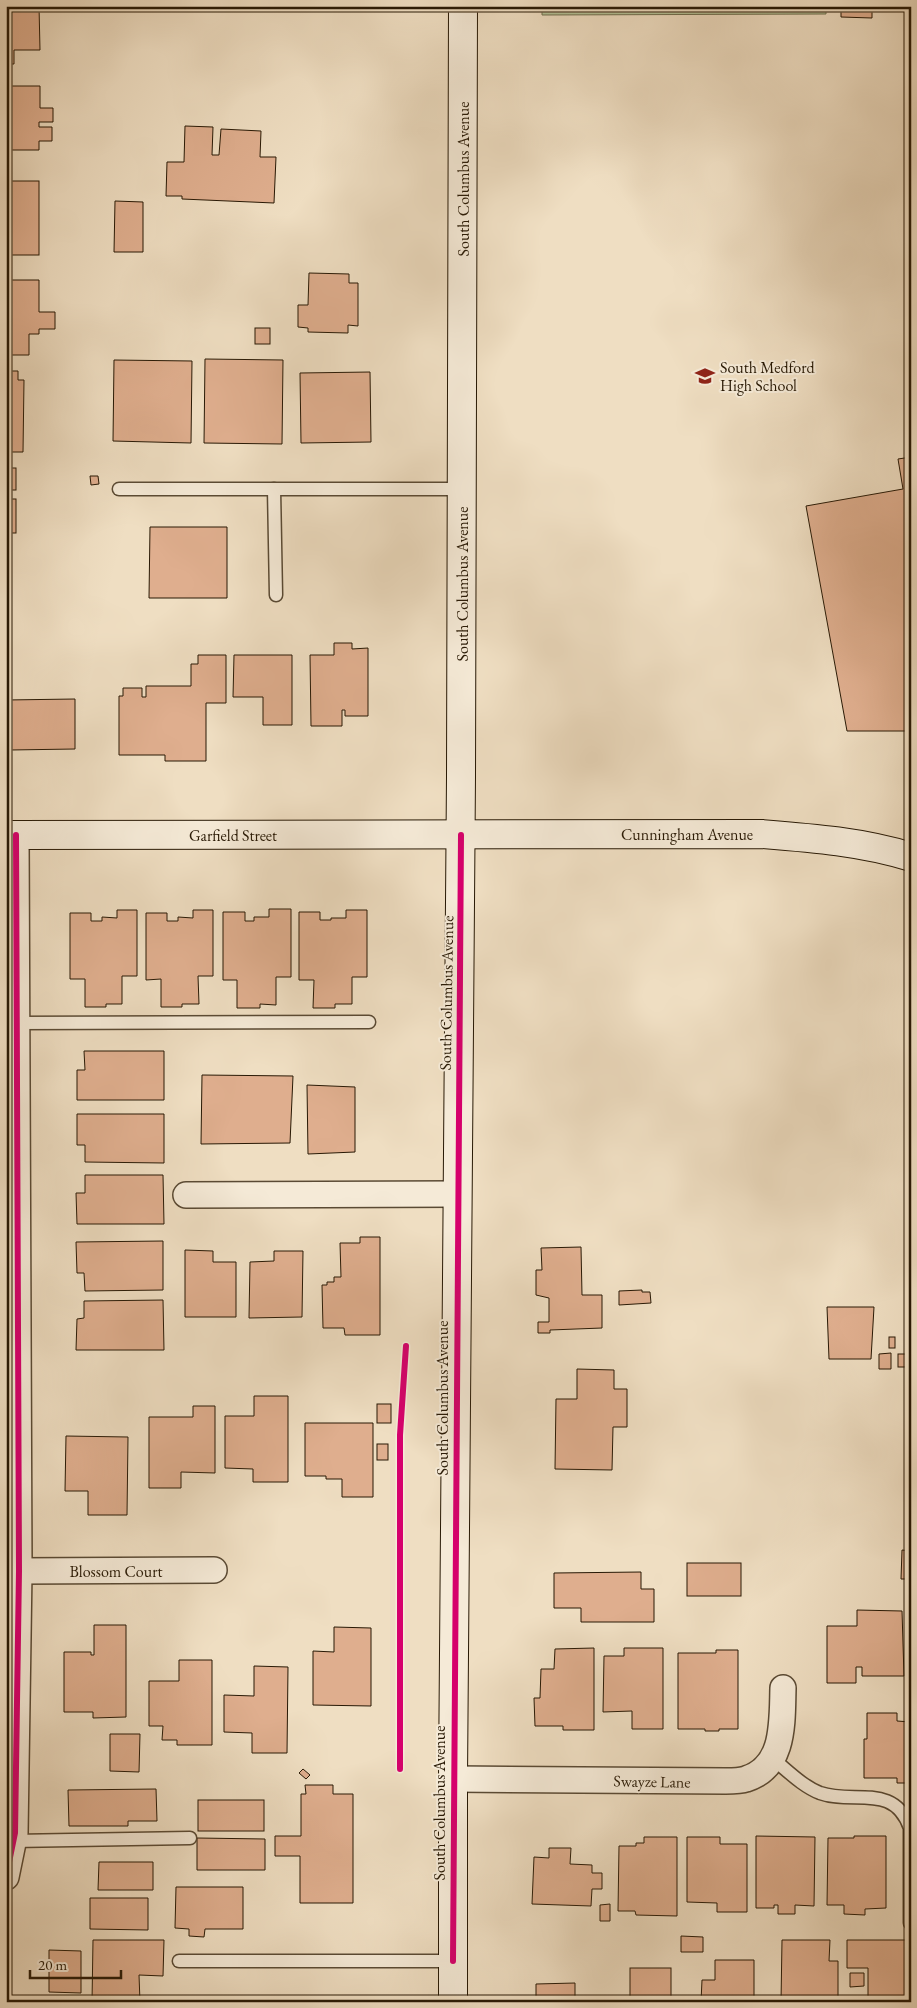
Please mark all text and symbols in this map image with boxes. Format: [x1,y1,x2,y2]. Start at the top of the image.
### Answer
street label: South Columbus Avenue [453,102,474,256]
place label: South Medford High School [720,357,815,396]
school or university icon: South Medford High School [694,365,716,387]
street label: South Columbus Avenue [452,507,473,661]
street label: Cunningham Avenue [621,824,753,845]
street label: Garfield Street [189,825,277,846]
street label: South Columbus Avenue [435,915,458,1071]
street label: South Columbus Avenue [432,1321,453,1475]
street label: Blossom Court [69,1561,163,1582]
street label: South Columbus Avenue [429,1726,450,1880]
street label: Swayze Lane [613,1770,691,1793]
scale bar [30,1948,121,1980]
text: 20 m [38,1955,67,1974]

